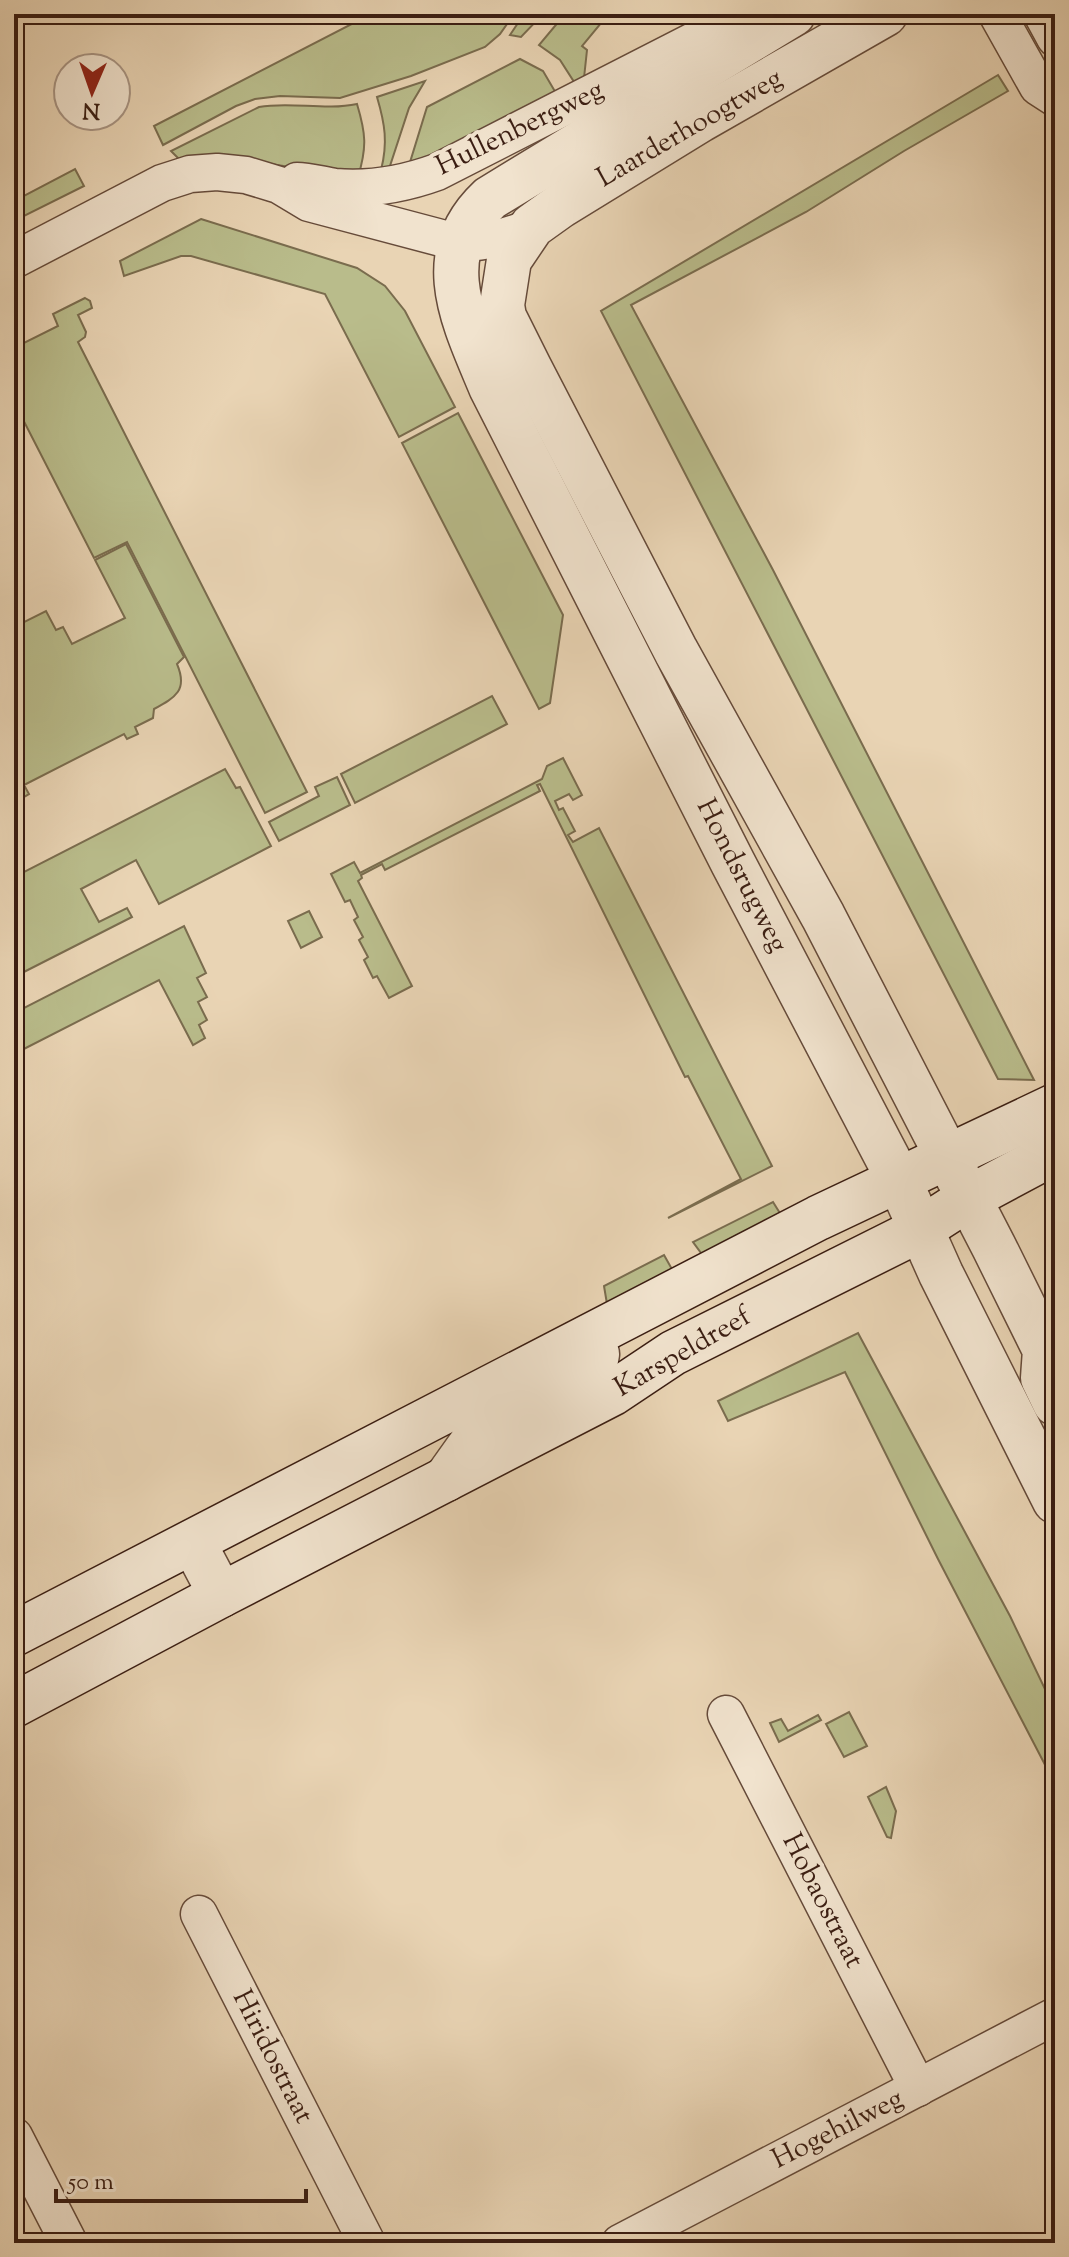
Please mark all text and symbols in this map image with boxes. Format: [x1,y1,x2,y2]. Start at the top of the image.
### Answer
north arrow [52,52,132,132]
street label: Laarderhoogtweg [590,60,790,198]
street label: Hullenbergweg [429,71,611,187]
text: N [82,93,101,125]
street label: Hondsrugweg [685,792,797,960]
street label: Karspeldreef [607,1297,760,1408]
street label: Hobaostraat [771,1827,873,1976]
street label: Hiridostraat [221,1983,323,2131]
street label: Hogehilweg [765,2080,911,2180]
scale bar [56,2153,306,2203]
text: 50 m [66,2166,114,2200]

